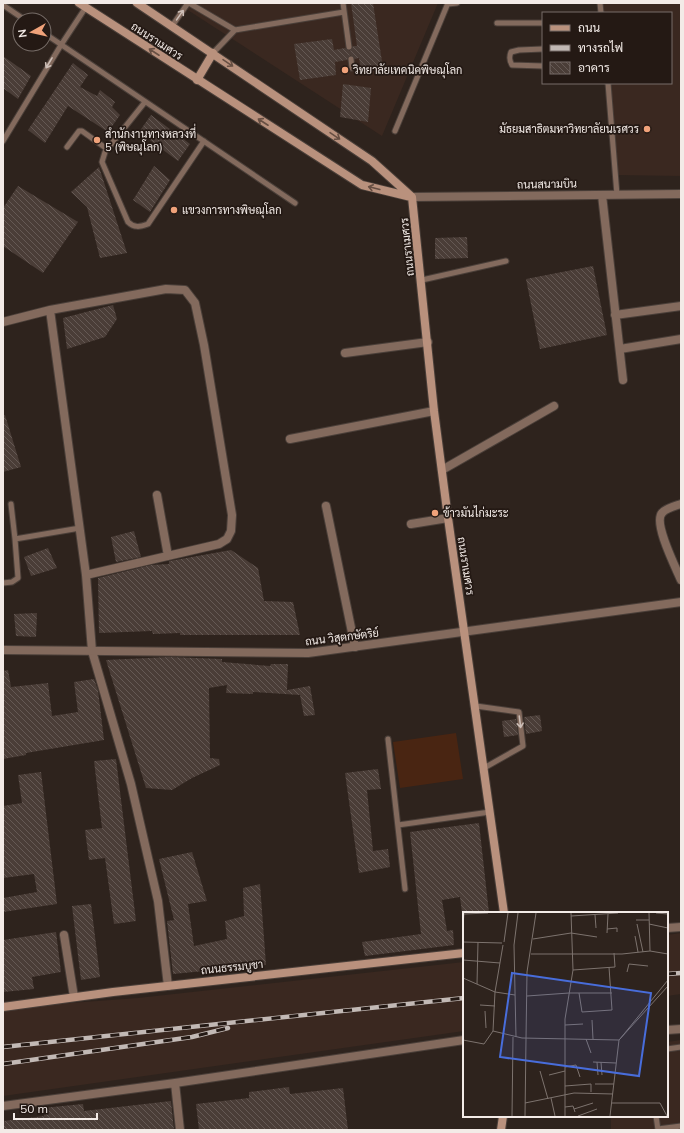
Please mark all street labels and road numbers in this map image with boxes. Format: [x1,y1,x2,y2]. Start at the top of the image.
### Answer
street label: ถนนราเมศวร [129,19,185,63]
street label: ถนนสนามบิน [517,176,577,192]
street label: ถนนราเมศวร [397,217,417,277]
street label: ถนนราเมศวร [454,536,478,596]
street label: ถนน วิสุตกษัตริย์ [304,625,380,650]
street label: ถนนธรรมบูชา [200,957,264,978]

